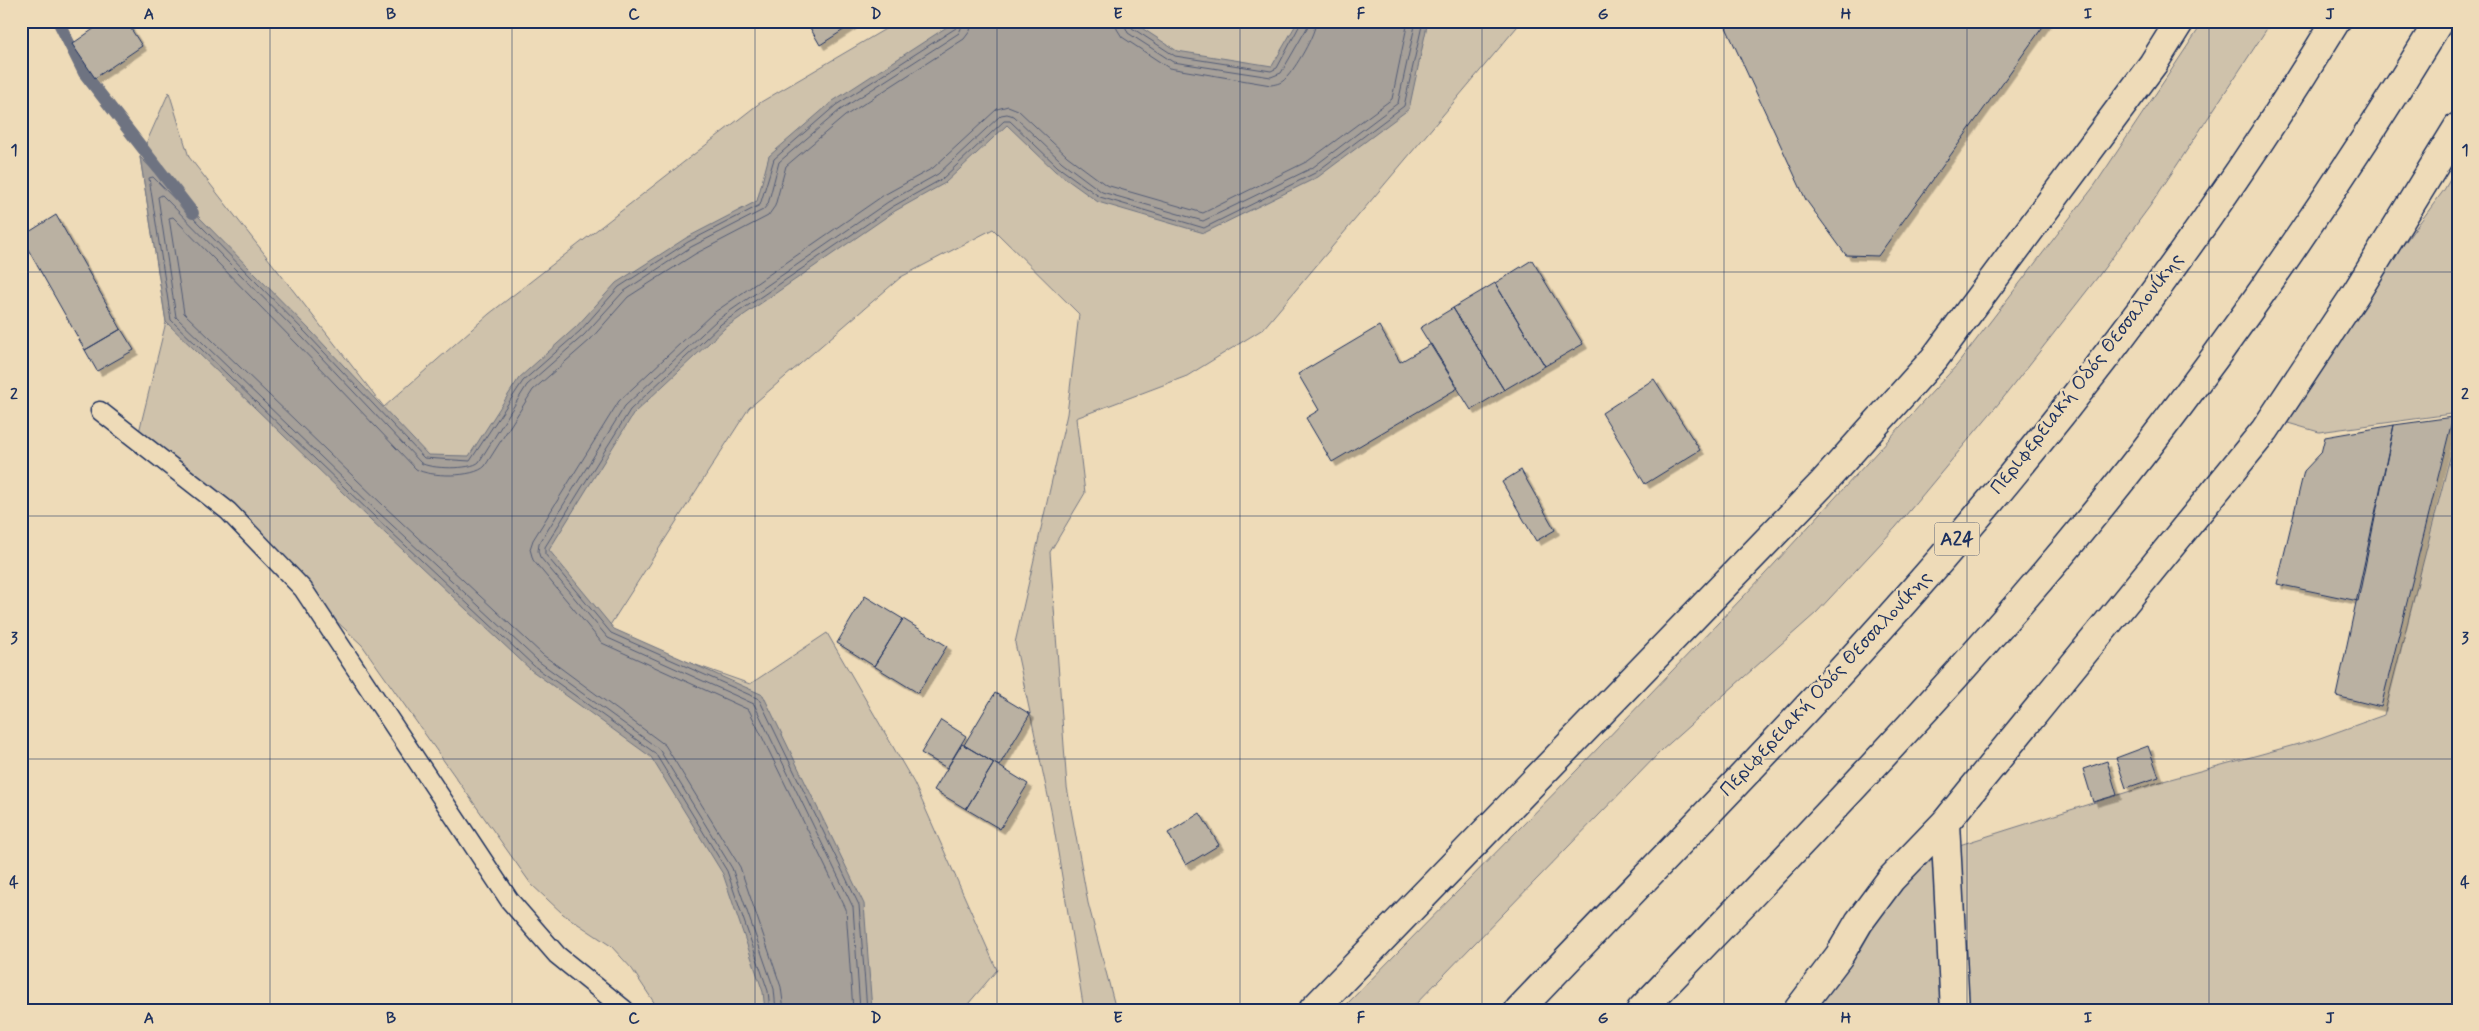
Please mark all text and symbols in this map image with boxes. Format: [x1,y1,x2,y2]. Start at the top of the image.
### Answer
text: A [144,4,154,25]
text: B [386,4,396,25]
text: C [628,4,640,25]
text: D [870,4,882,25]
text: E [1113,4,1123,25]
text: F [1357,4,1366,25]
text: G [1598,4,1609,25]
text: H [1841,4,1852,25]
text: I [2084,4,2093,25]
text: J [2325,4,2335,25]
text: 1 [10,140,18,161]
text: 1 [2461,140,2469,161]
street label: Περιφερειακή Οδός Θεσσαλονίκης [1984,247,2190,500]
text: 2 [10,384,18,405]
text: 2 [2461,384,2469,405]
road number: Α24 [1934,522,1980,556]
street label: Περιφερειακή Οδός Θεσσαλονίκης [1714,565,1938,803]
text: 3 [10,628,18,649]
text: 3 [2461,628,2469,649]
text: 4 [9,872,19,893]
text: 4 [2460,872,2470,893]
text: A [144,1008,154,1029]
text: B [386,1008,396,1029]
text: C [628,1008,640,1029]
text: D [870,1008,882,1029]
text: E [1113,1008,1123,1029]
text: F [1357,1008,1366,1029]
text: G [1598,1008,1609,1029]
text: H [1841,1008,1852,1029]
text: I [2084,1008,2093,1029]
text: J [2325,1008,2335,1029]

